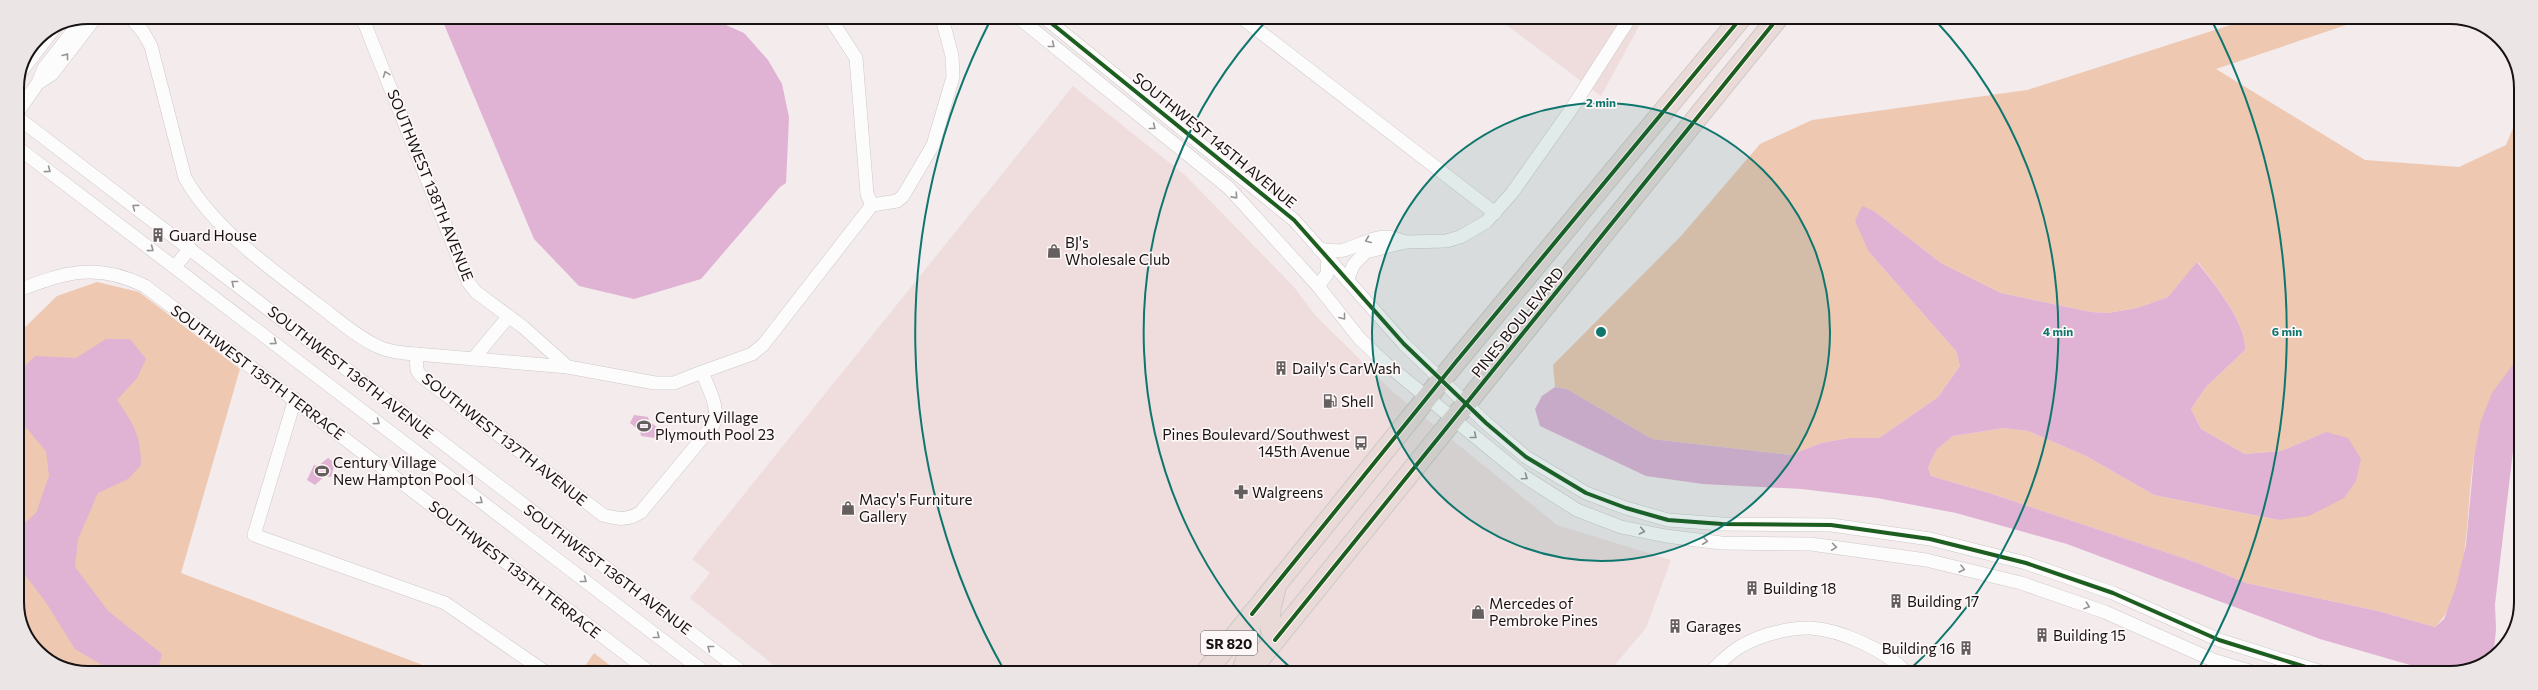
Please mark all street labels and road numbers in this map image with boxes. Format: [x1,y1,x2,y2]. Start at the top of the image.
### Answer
street label: SOUTHWEST 145TH AVENUE [1130,68,1300,212]
street label: SOUTHWEST 138TH AVENUE [384,87,478,284]
street label: PINES BOULEVARD [1467,263,1567,381]
street label: SOUTHWEST 135TH TERRACE [168,301,348,443]
street label: SOUTHWEST 136TH AVENUE [265,302,437,442]
street label: SOUTHWEST 137TH AVENUE [419,369,591,509]
street label: SOUTHWEST 135TH TERRACE [426,496,604,642]
street label: SOUTHWEST 136TH AVENUE [521,500,695,638]
road number: SR 820 [1201,631,1257,655]

